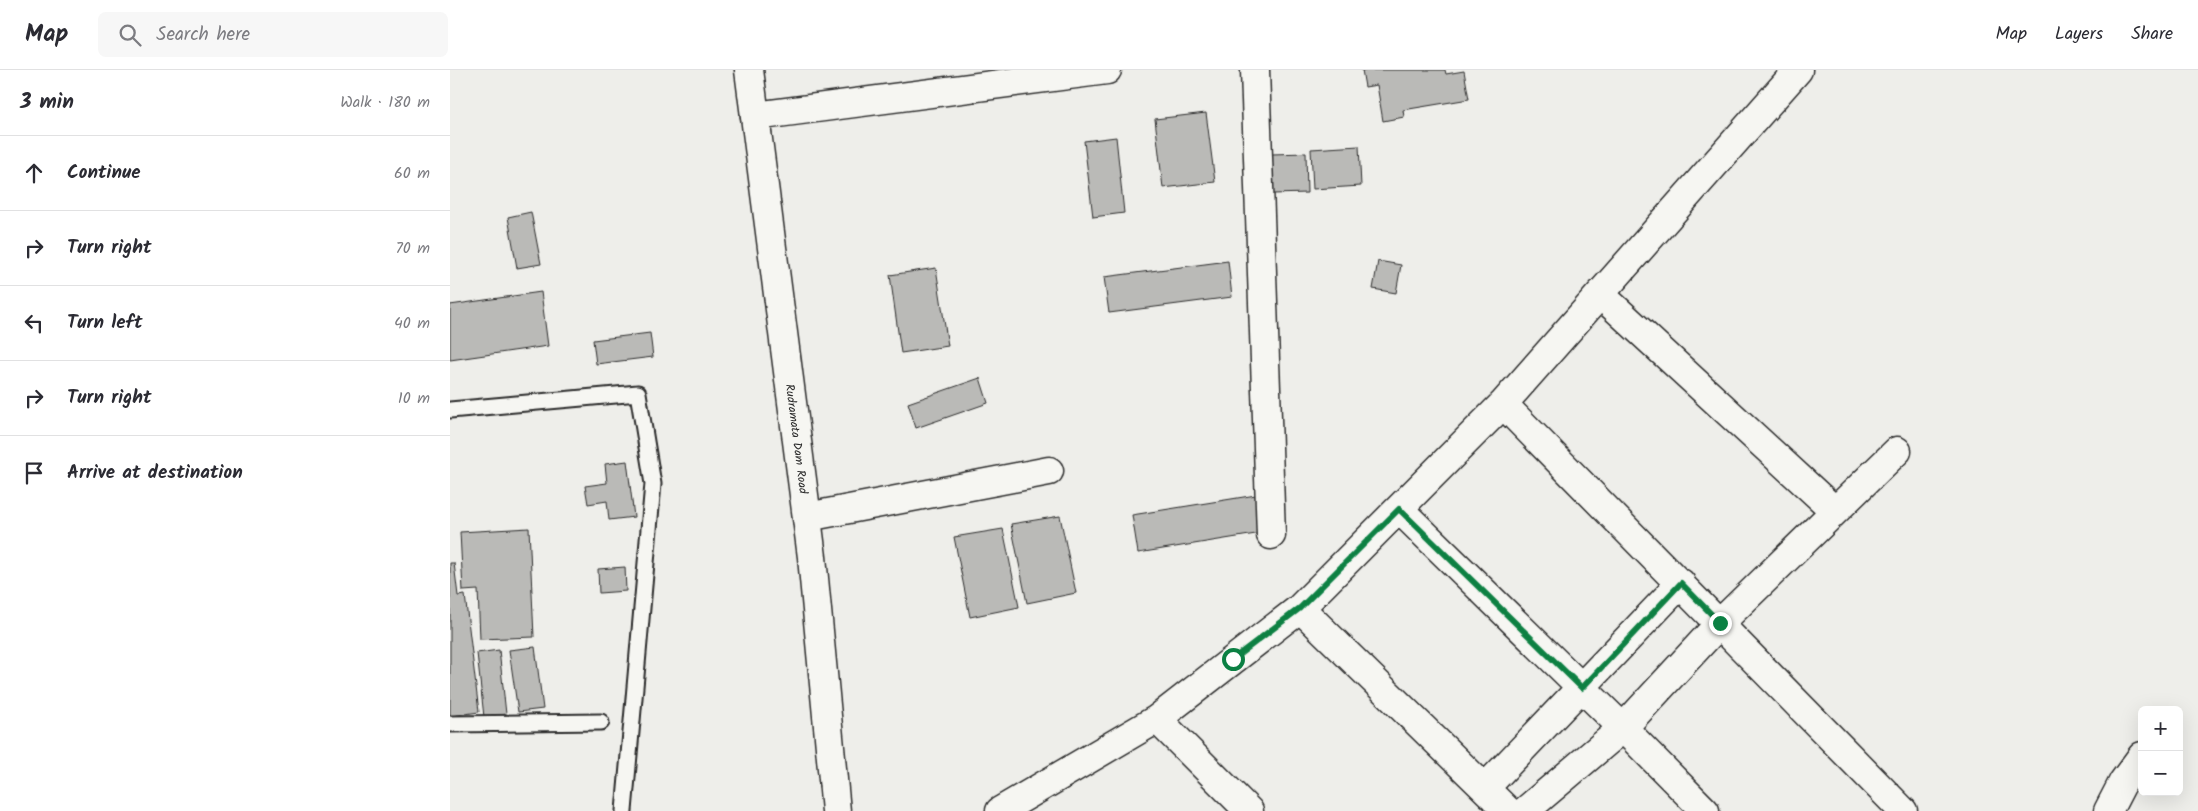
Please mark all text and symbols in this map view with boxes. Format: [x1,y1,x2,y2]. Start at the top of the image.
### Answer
search box [98,12,448,57]
text: Map [25,15,68,54]
text: Search here [156,20,250,50]
text: Map [1996,20,2027,49]
text: Layers [2055,20,2103,49]
text: Share [2131,20,2173,49]
icon: search [116,21,144,49]
text: 3 min [20,86,74,119]
text: Walk · 180 m [340,90,430,115]
text: Continue [67,158,140,188]
icon: ahead [20,159,48,187]
text: 60 m [394,161,430,186]
text: Turn right [67,233,152,263]
icon: right [20,234,48,262]
text: 70 m [395,236,430,261]
text: Turn left [67,308,142,338]
icon: left [20,309,48,337]
text: 40 m [394,311,430,336]
text: Turn right [67,383,152,413]
street label: Rudramata Dam Road [780,383,813,496]
icon: right [20,384,48,412]
text: 10 m [398,386,430,411]
text: Arrive at destination [67,458,243,488]
icon: arrive [20,459,48,487]
route end [1709,612,1732,635]
route start [1222,648,1245,671]
map controls [2138,706,2183,796]
button: + [2138,706,2183,751]
button: − [2138,751,2183,796]

